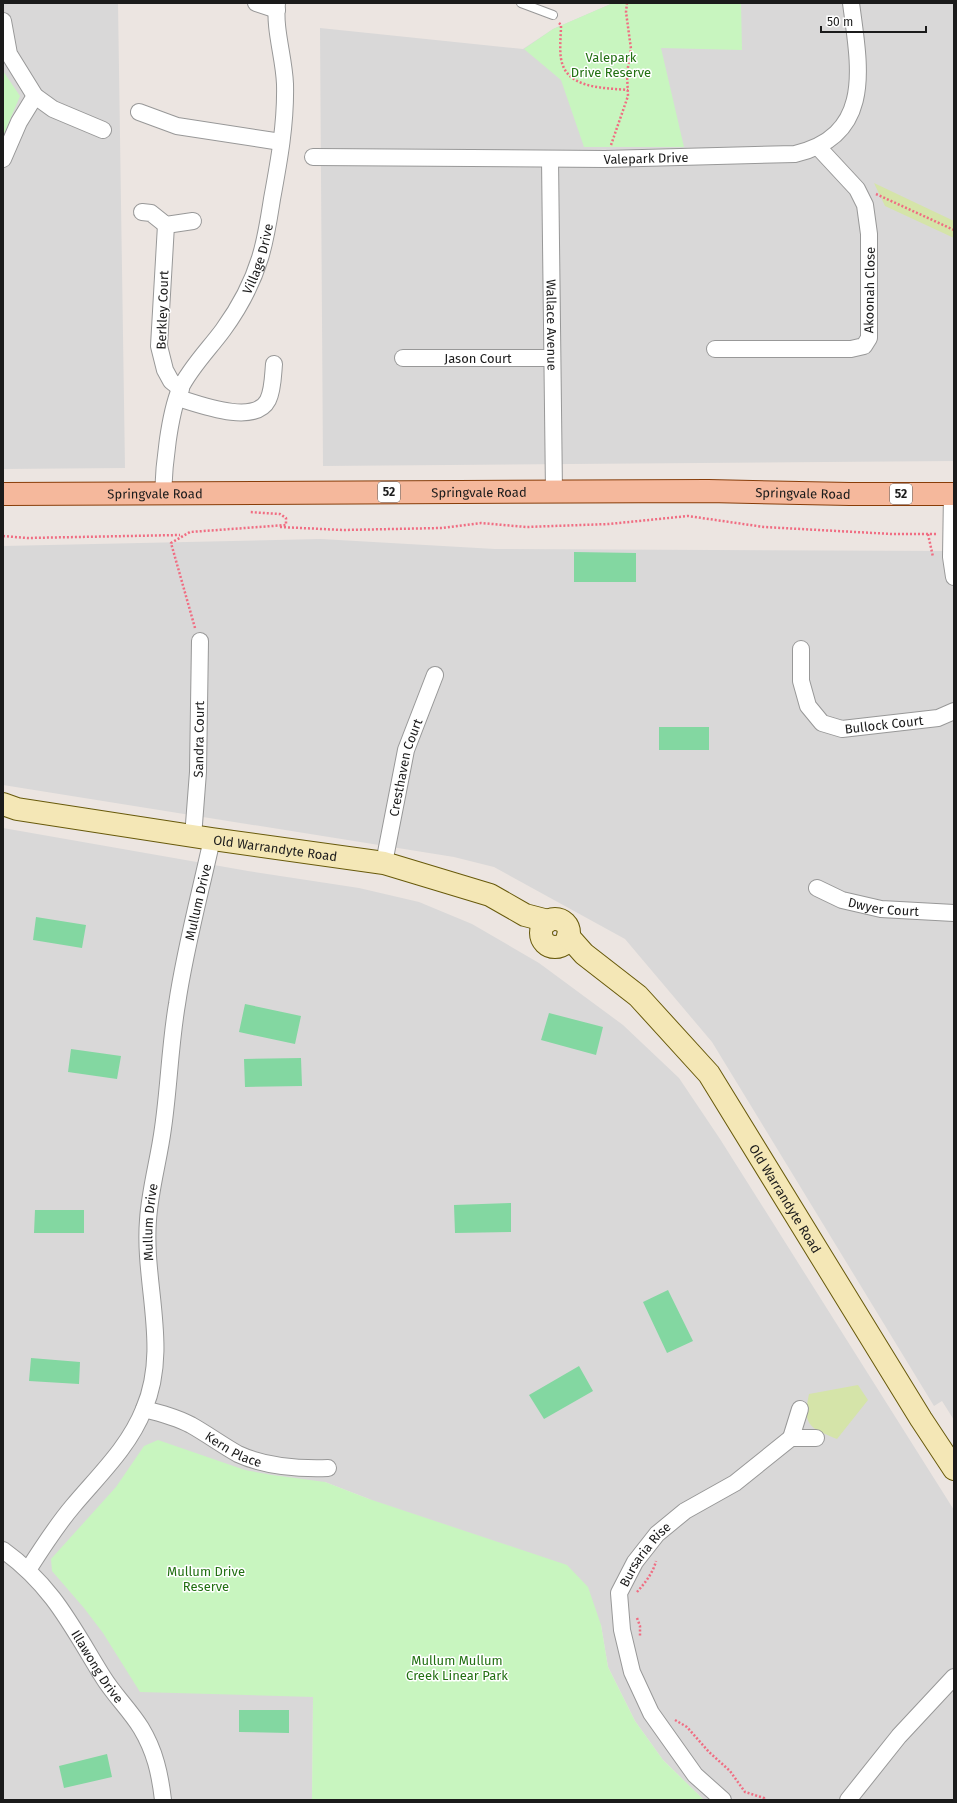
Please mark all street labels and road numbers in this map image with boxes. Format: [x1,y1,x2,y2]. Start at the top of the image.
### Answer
street label: Valepark Drive [603,150,689,167]
street label: Village Drive [240,222,276,296]
street label: Akoonah Close [861,247,878,333]
street label: Berkley Court [154,270,171,350]
street label: Wallace Avenue [543,279,560,371]
street label: Jason Court [444,351,512,366]
road number: 52 [378,482,400,502]
road number: 52 [890,484,912,504]
street label: Springvale Road [431,485,527,500]
street label: Springvale Road [755,485,851,502]
street label: Springvale Road [107,486,203,502]
street label: Sandra Court [191,700,207,778]
street label: Bullock Court [844,713,924,737]
street label: Cresthaven Court [386,716,426,818]
street label: Old Warrandyte Road [212,832,338,864]
street label: Mullum Drive [182,862,214,942]
street label: Dwyer Court [847,895,920,919]
street label: Old Warrandyte Road [746,1142,824,1256]
street label: Mullum Drive [140,1182,161,1261]
street label: Kern Place [202,1429,263,1470]
street label: Bursaria Rise [617,1519,674,1589]
street label: Illawong Drive [68,1627,126,1706]

